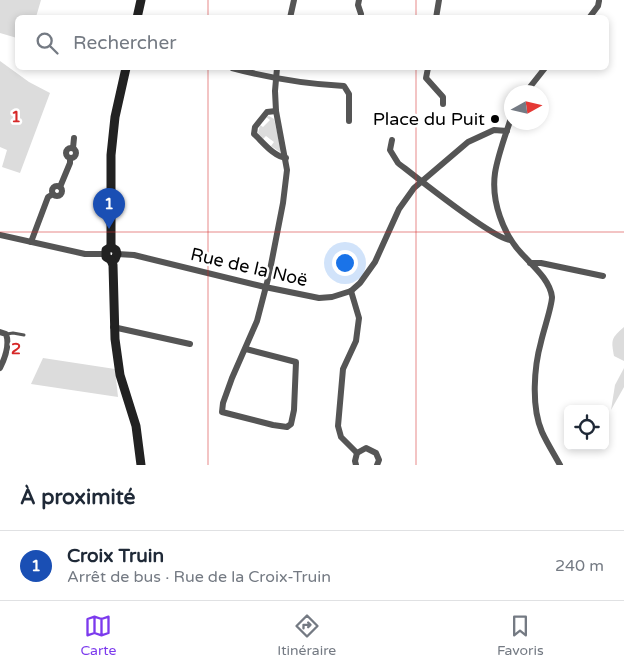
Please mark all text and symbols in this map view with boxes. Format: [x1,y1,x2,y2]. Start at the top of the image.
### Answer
search box [15,15,609,70]
icon: search [33,29,61,57]
text: Rechercher [73,32,176,54]
north arrow [504,85,549,130]
text: 1 [11,107,21,127]
place label: Place du Puit [373,108,485,130]
marker: Place du Puit [489,113,501,125]
pin: 1 [93,188,125,229]
street label: Rue de la Noë [188,243,310,291]
your location [332,250,358,276]
text: 2 [11,339,21,359]
map controls [564,405,609,450]
button: locate [564,405,609,450]
text: À proximité [20,485,135,510]
text: Croix Truin [67,545,164,567]
text: 1 [31,556,41,576]
text: 240 m [555,556,604,576]
text: Arrêt de bus · Rue de la Croix-Truin [67,567,331,587]
tab: Carte [80,612,117,659]
tab: Itinéraire [277,612,336,659]
tab: Favoris [497,612,544,659]

